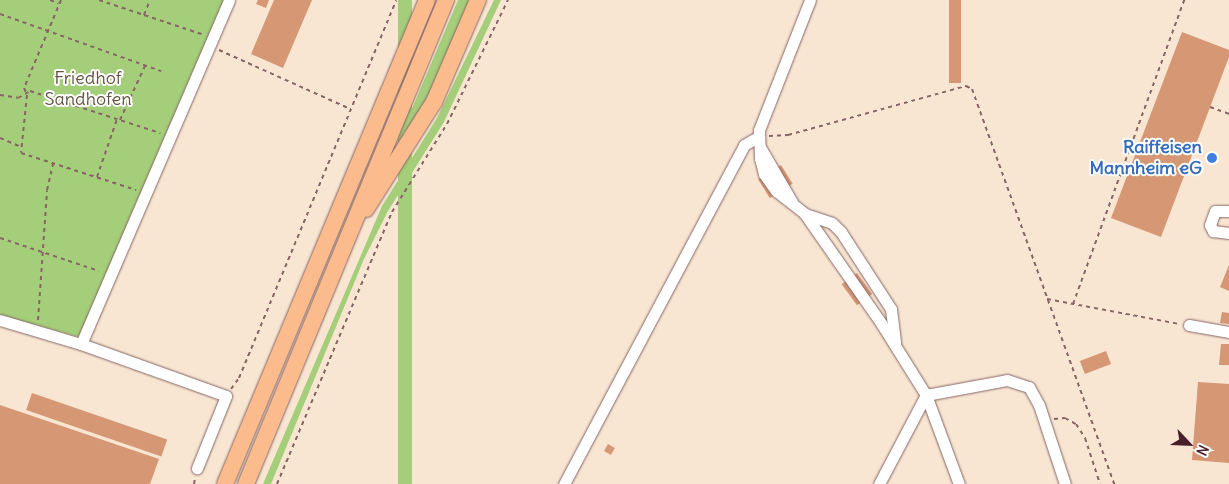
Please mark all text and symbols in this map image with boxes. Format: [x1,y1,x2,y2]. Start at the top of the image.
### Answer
park label: Friedhof Sandhofen [44,68,132,110]
place label: Raiffeisen Mannheim eG [1090,137,1202,180]
marker: Raiffeisen Mannheim eG [1206,152,1218,164]
north arrow [1164,419,1214,469]
text: N [1192,442,1213,459]

